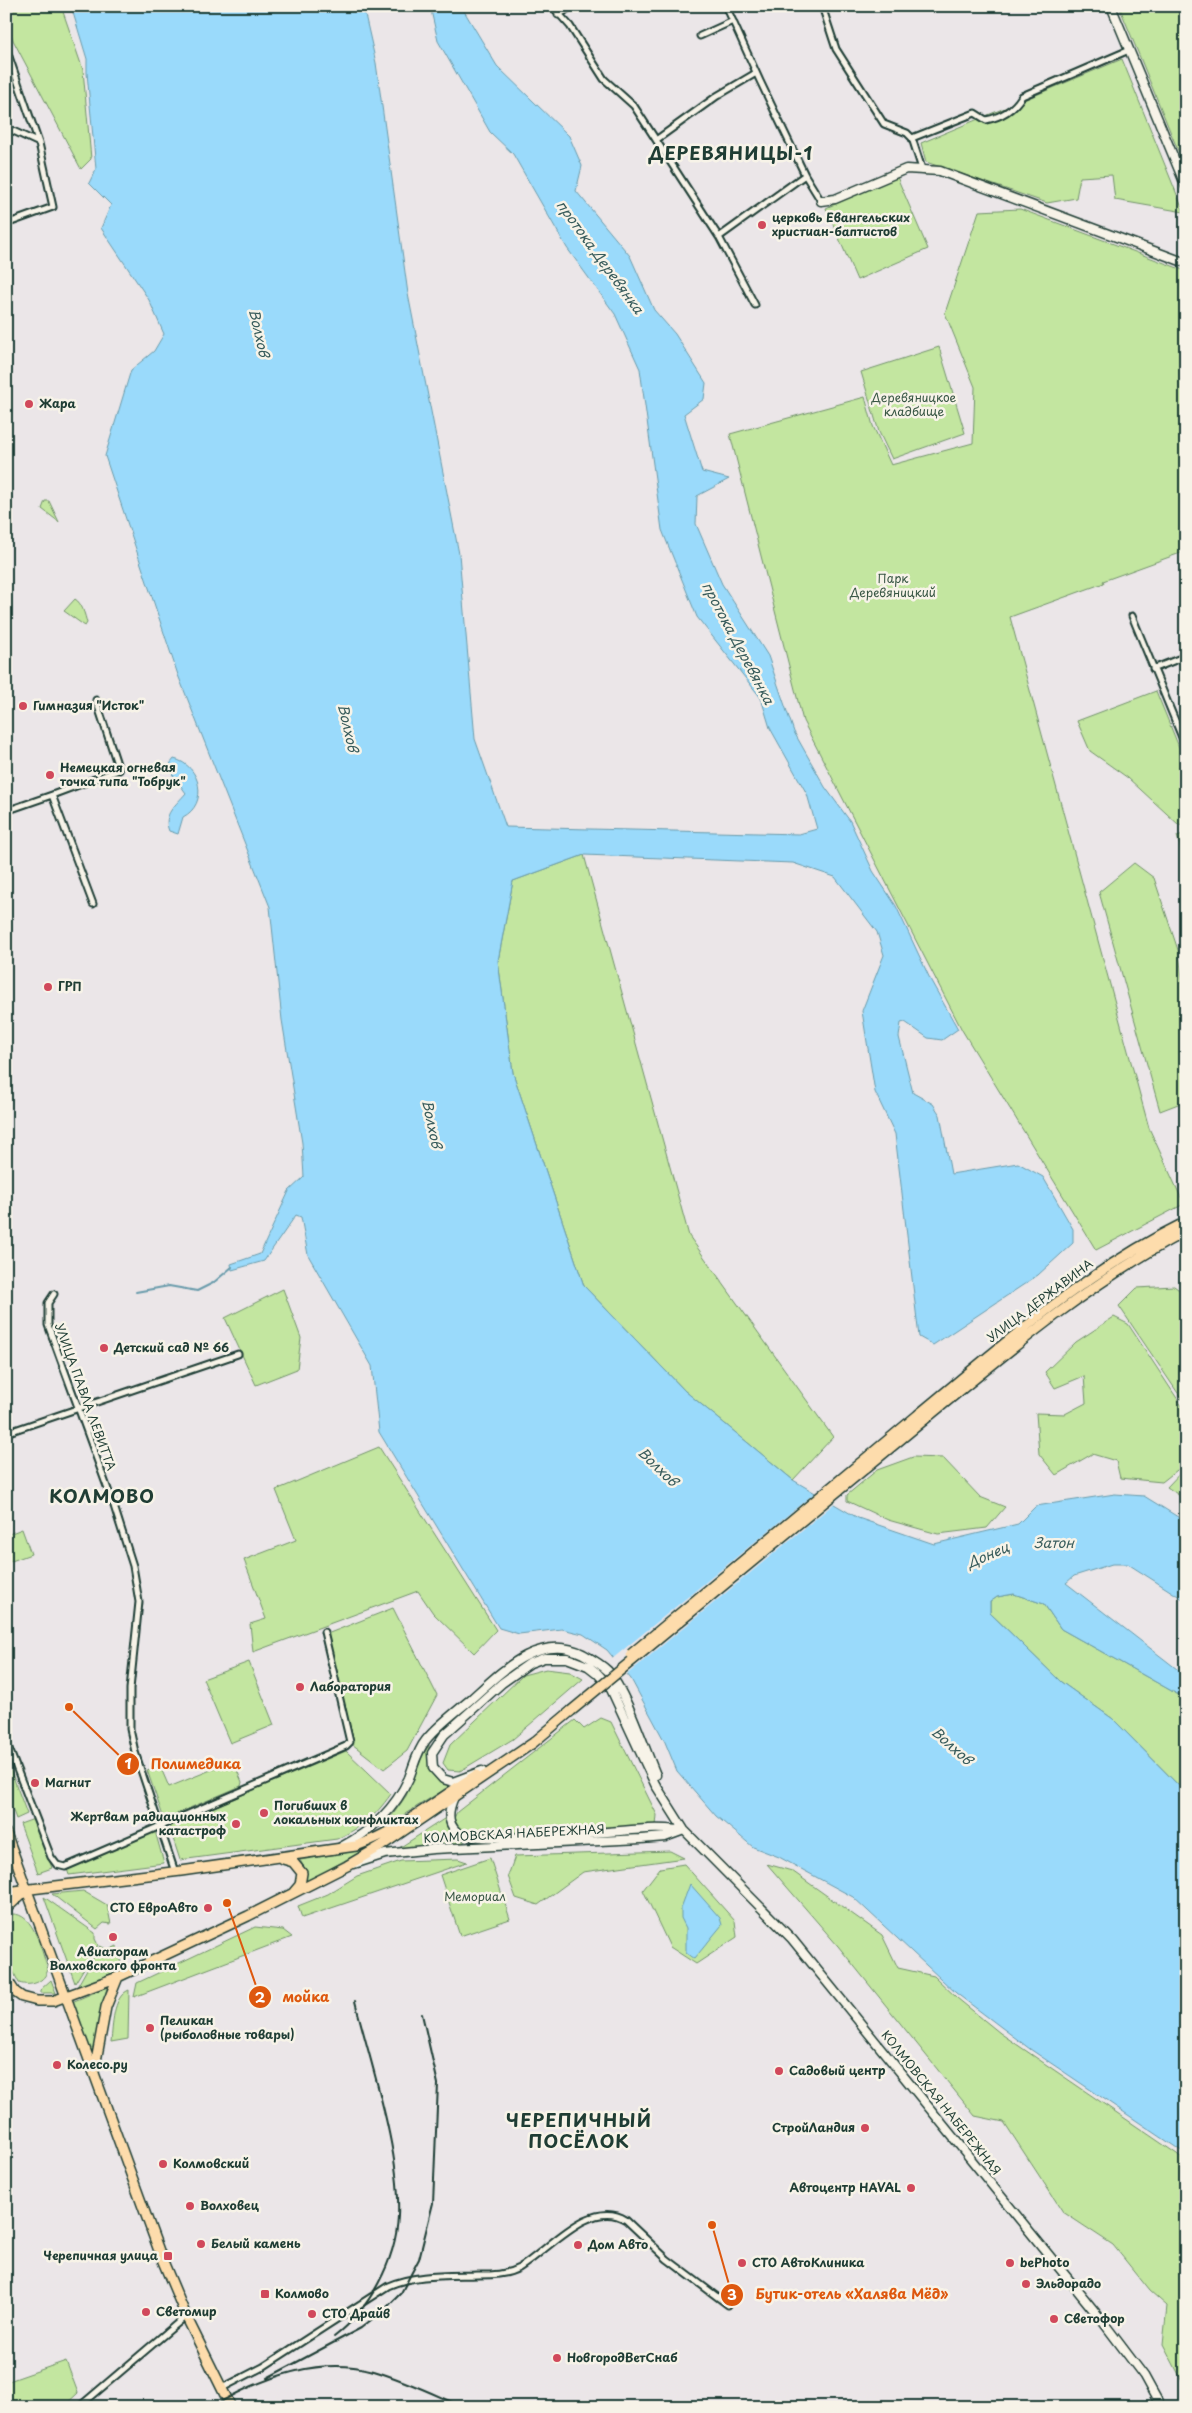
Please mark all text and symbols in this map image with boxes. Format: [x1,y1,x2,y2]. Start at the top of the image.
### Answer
district label: ДЕРЕВЯНИЦЫ-1 [648,139,813,166]
water label: протока Деревянка [552,195,650,319]
place label: церковь Евангельских христиан-баптистов [772,208,910,240]
marker: церковь Евангельских христиан-баптистов [756,219,768,231]
water label: Волхов [244,307,276,361]
park label: Деревяницкое кладбище [871,388,957,420]
place label: Жара [39,394,77,412]
marker: Жара [23,398,35,410]
park label: Парк Деревяницкий [849,569,936,601]
water label: протока Деревянка [697,578,780,709]
place label: Гимназия "Исток" [33,696,144,714]
marker: Гимназия "Исток" [17,700,29,712]
water label: Волхов [333,702,365,756]
place label: Немецкая огневая точка типа "Тобрук" [59,758,186,790]
marker: Немецкая огневая точка типа "Тобрук" [44,769,56,781]
place label: ГРП [58,977,82,995]
marker: ГРП [42,981,54,993]
water label: Волхов [417,1098,448,1152]
street label: УЛИЦА ДЕРЖАВИНА [983,1254,1096,1346]
street label: УЛИЦА ПАВЛА ЛЕВИТТА [51,1321,121,1473]
place label: Детский сад № 66 [113,1338,229,1356]
marker: Детский сад № 66 [98,1342,110,1354]
water label: Волхов [634,1442,684,1492]
district label: КОЛМОВО [49,1482,155,1509]
water label: Затон [1034,1532,1075,1553]
water label: Донец [962,1536,1013,1574]
place label: Лаборатория [310,1677,391,1695]
marker: Лаборатория [294,1681,306,1693]
water label: Волхов [927,1722,979,1771]
callout: Полимедика [116,1749,251,1778]
text: 1 [124,1751,132,1774]
text: Полимедика [151,1753,242,1774]
place label: Магнит [45,1773,91,1791]
marker: Магнит [29,1777,41,1789]
place label: Погибших в локальных конфликтах [273,1796,419,1828]
place label: Жертвам радиационных катастроф [70,1807,226,1839]
marker: Погибших в локальных конфликтах [258,1807,270,1819]
marker: Жертвам радиационных катастроф [230,1818,242,1830]
street label: КОЛМОВСКАЯ НАБЕРЕЖНАЯ [423,1819,605,1847]
park label: Мемориал [444,1887,506,1905]
place label: СТО ЕвроАвто [110,1898,198,1916]
marker: СТО ЕвроАвто [202,1902,214,1914]
marker: Авиаторам Волховского фронта [107,1931,119,1943]
place label: Авиаторам Волховского фронта [49,1942,178,1974]
callout: мойка [247,1983,339,2012]
text: 2 [255,1985,266,2008]
text: мойка [283,1986,330,2007]
place label: Пеликан (рыболовные товары) [160,2011,295,2043]
marker: Пеликан (рыболовные товары) [144,2022,156,2034]
street label: КОЛМОВСКАЯ НАБЕРЕЖНАЯ [878,2026,1006,2179]
place label: Колесо.ру [67,2055,128,2073]
marker: Колесо.ру [51,2059,63,2071]
place label: Садовый центр [789,2061,886,2079]
marker: Садовый центр [773,2065,785,2077]
district label: ЧЕРЕПИЧНЫЙ ПОСЁЛОК [506,2106,652,2154]
place label: СтройЛандия [772,2118,855,2136]
marker: СтройЛандия [859,2122,871,2134]
place label: Колмовский [173,2154,249,2172]
marker: Колмовский [157,2158,169,2170]
place label: Автоцентр HAVAL [789,2178,901,2196]
marker: Автоцентр HAVAL [905,2182,917,2194]
place label: Волховец [200,2196,260,2214]
marker: Волховец [184,2200,196,2212]
place label: Белый камень [211,2234,301,2252]
place label: Дом Авто [587,2235,648,2253]
marker: Белый камень [195,2238,207,2250]
marker: Дом Авто [572,2239,584,2251]
place label: Черепичная улица [43,2246,159,2264]
marker: Черепичная улица [162,2250,174,2262]
place label: СТО АвтоКлиника [752,2253,865,2271]
place label: bePhoto [1020,2253,1069,2271]
marker: СТО АвтоКлиника [736,2257,748,2269]
marker: bePhoto [1004,2257,1016,2269]
place label: Эльдорадо [1036,2274,1101,2292]
marker: Эльдорадо [1020,2278,1032,2290]
callout: Бутик-отель «Халява Мёд» [720,2280,959,2309]
text: 3 [727,2282,737,2305]
text: Бутик-отель «Халява Мёд» [756,2283,949,2304]
place label: Колмово [275,2284,329,2302]
marker: Колмово [259,2288,271,2300]
place label: Светомир [156,2302,217,2320]
place label: СТО Драйв [322,2304,390,2322]
marker: Светомир [140,2306,152,2318]
marker: СТО Драйв [306,2308,318,2320]
place label: Светофор [1064,2309,1125,2327]
marker: Светофор [1048,2313,1060,2325]
place label: НовгородВетСнаб [567,2348,678,2366]
marker: НовгородВетСнаб [551,2352,563,2364]

